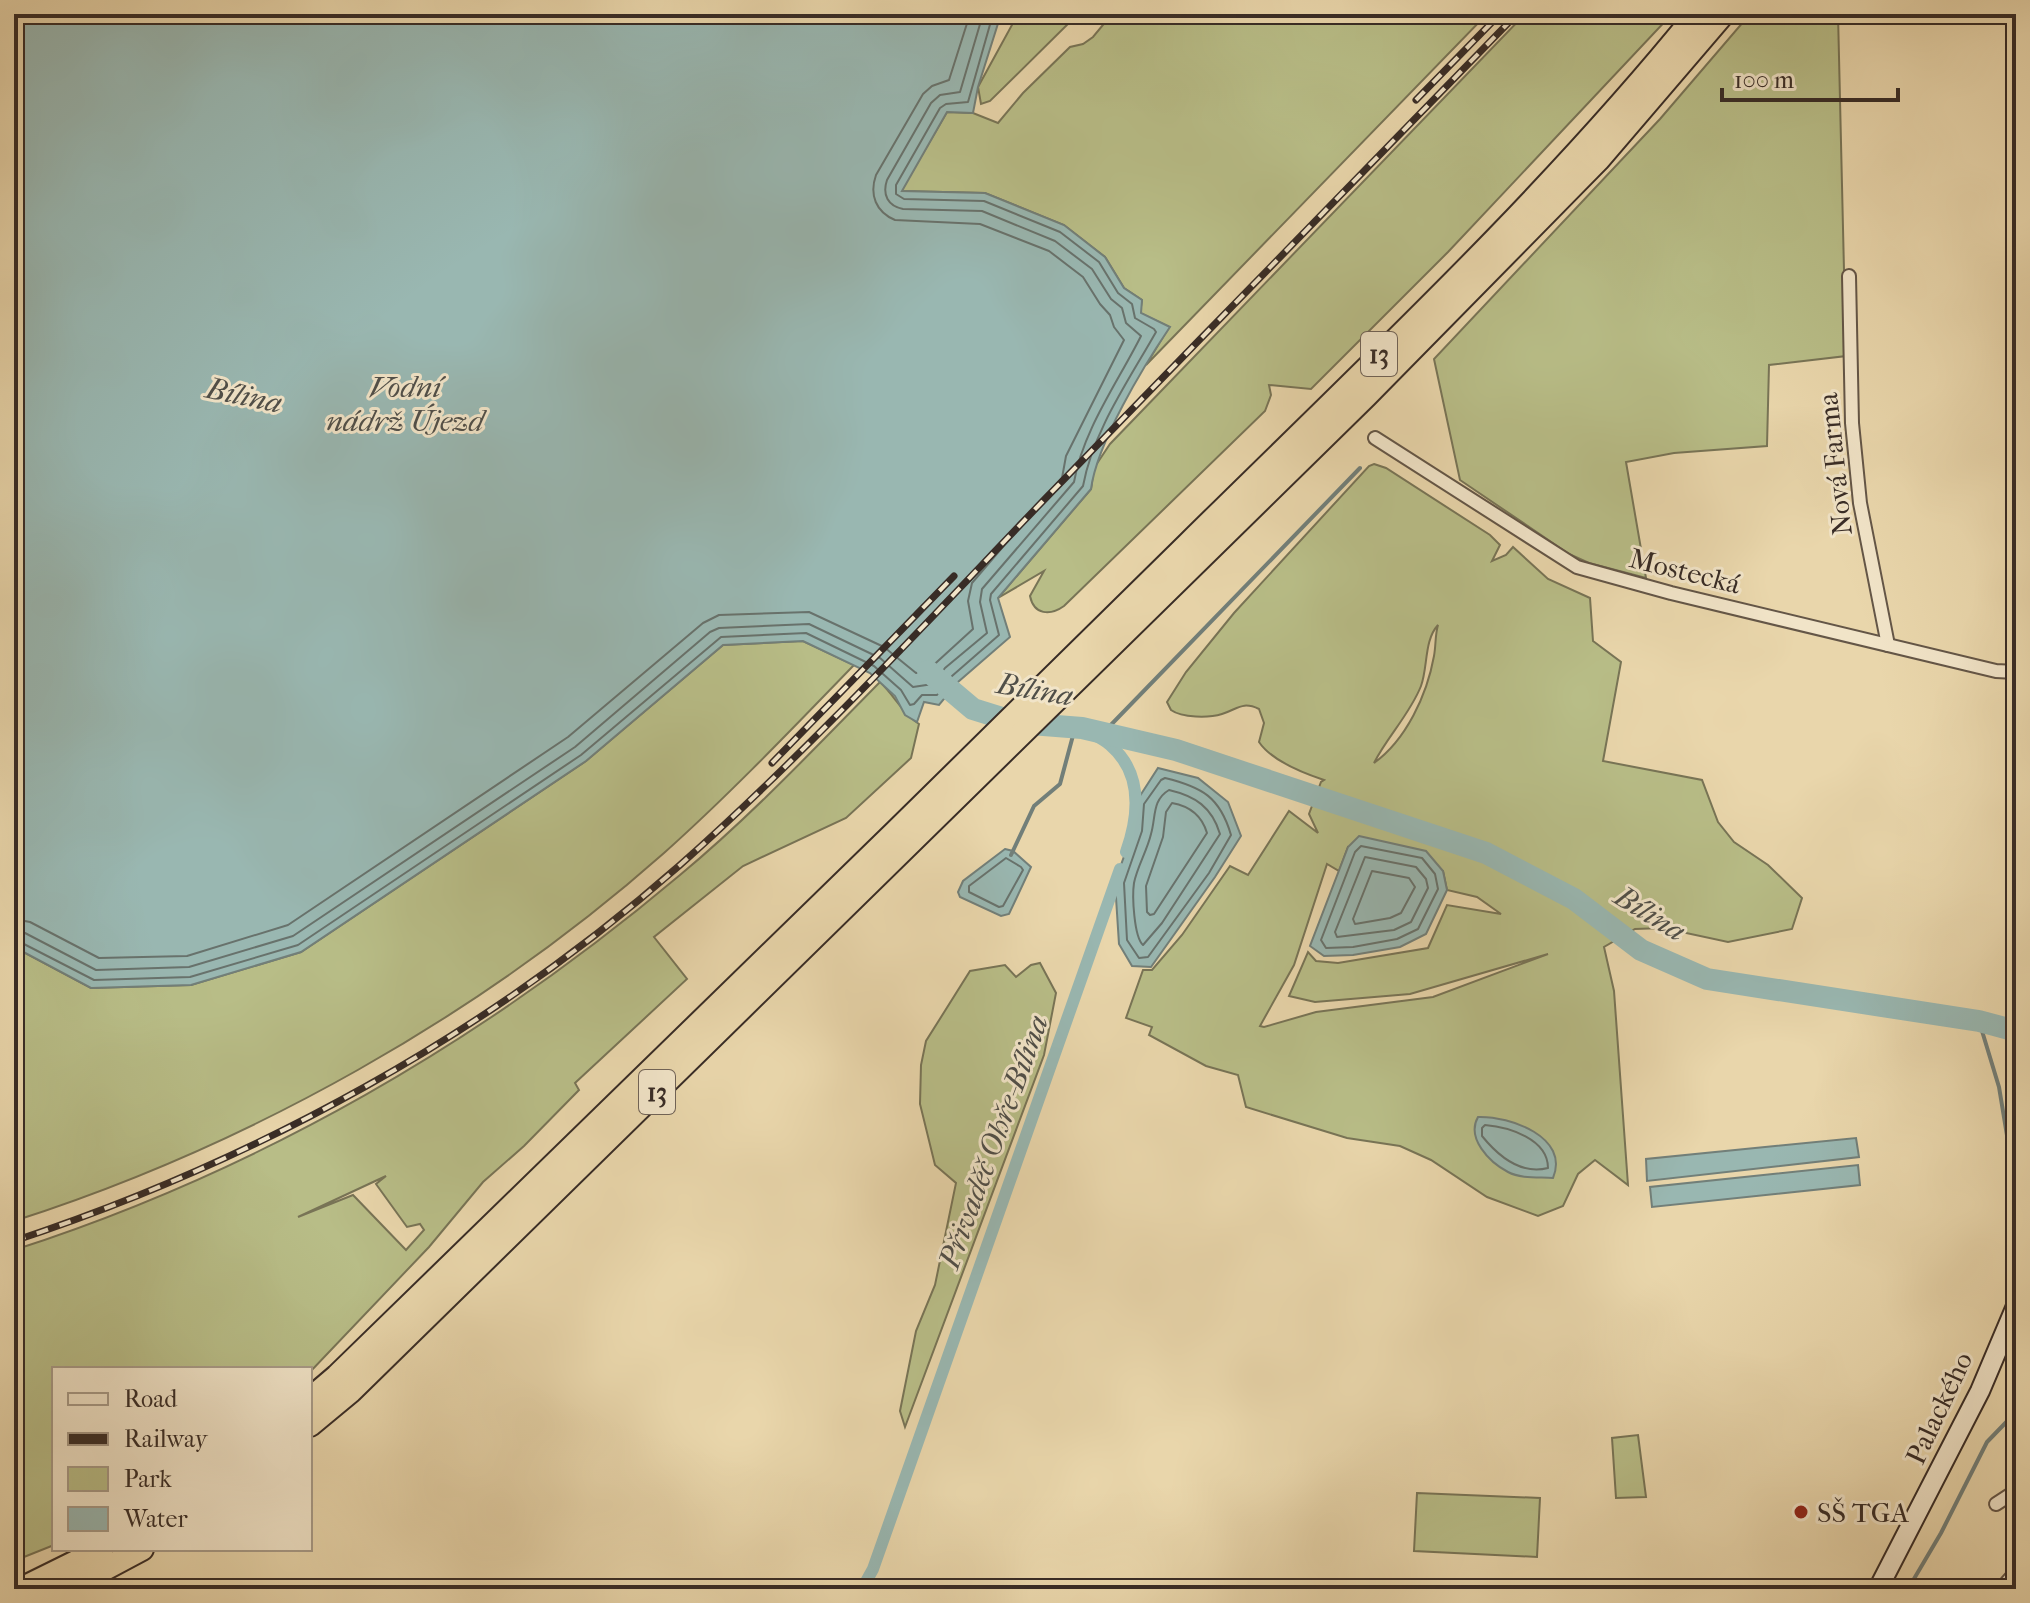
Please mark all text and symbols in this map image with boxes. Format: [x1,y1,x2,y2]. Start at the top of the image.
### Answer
scale bar [1722,52,1898,102]
text: 100 m [1734,66,1794,94]
road number: 13 [1361,332,1397,376]
water label: Bílina [201,370,285,421]
water label: Vodní nádrž Újezd [326,370,487,439]
street label: Nová Farma [1811,390,1859,537]
street label: Mostecká [1626,541,1745,601]
water label: Bílina [992,666,1076,714]
water label: Bílina [1606,878,1692,949]
water label: Přivaděč Ohře-Bílina [931,1010,1056,1275]
road number: 13 [639,1070,675,1114]
street label: Palackého [1899,1347,1979,1469]
legend [52,1367,312,1551]
text: Road [124,1385,178,1413]
text: Railway [124,1425,209,1453]
text: Park [124,1465,172,1493]
place label: SŠ TGA [1817,1496,1910,1529]
marker: SŠ TGA [1792,1503,1810,1521]
text: Water [123,1505,188,1533]

